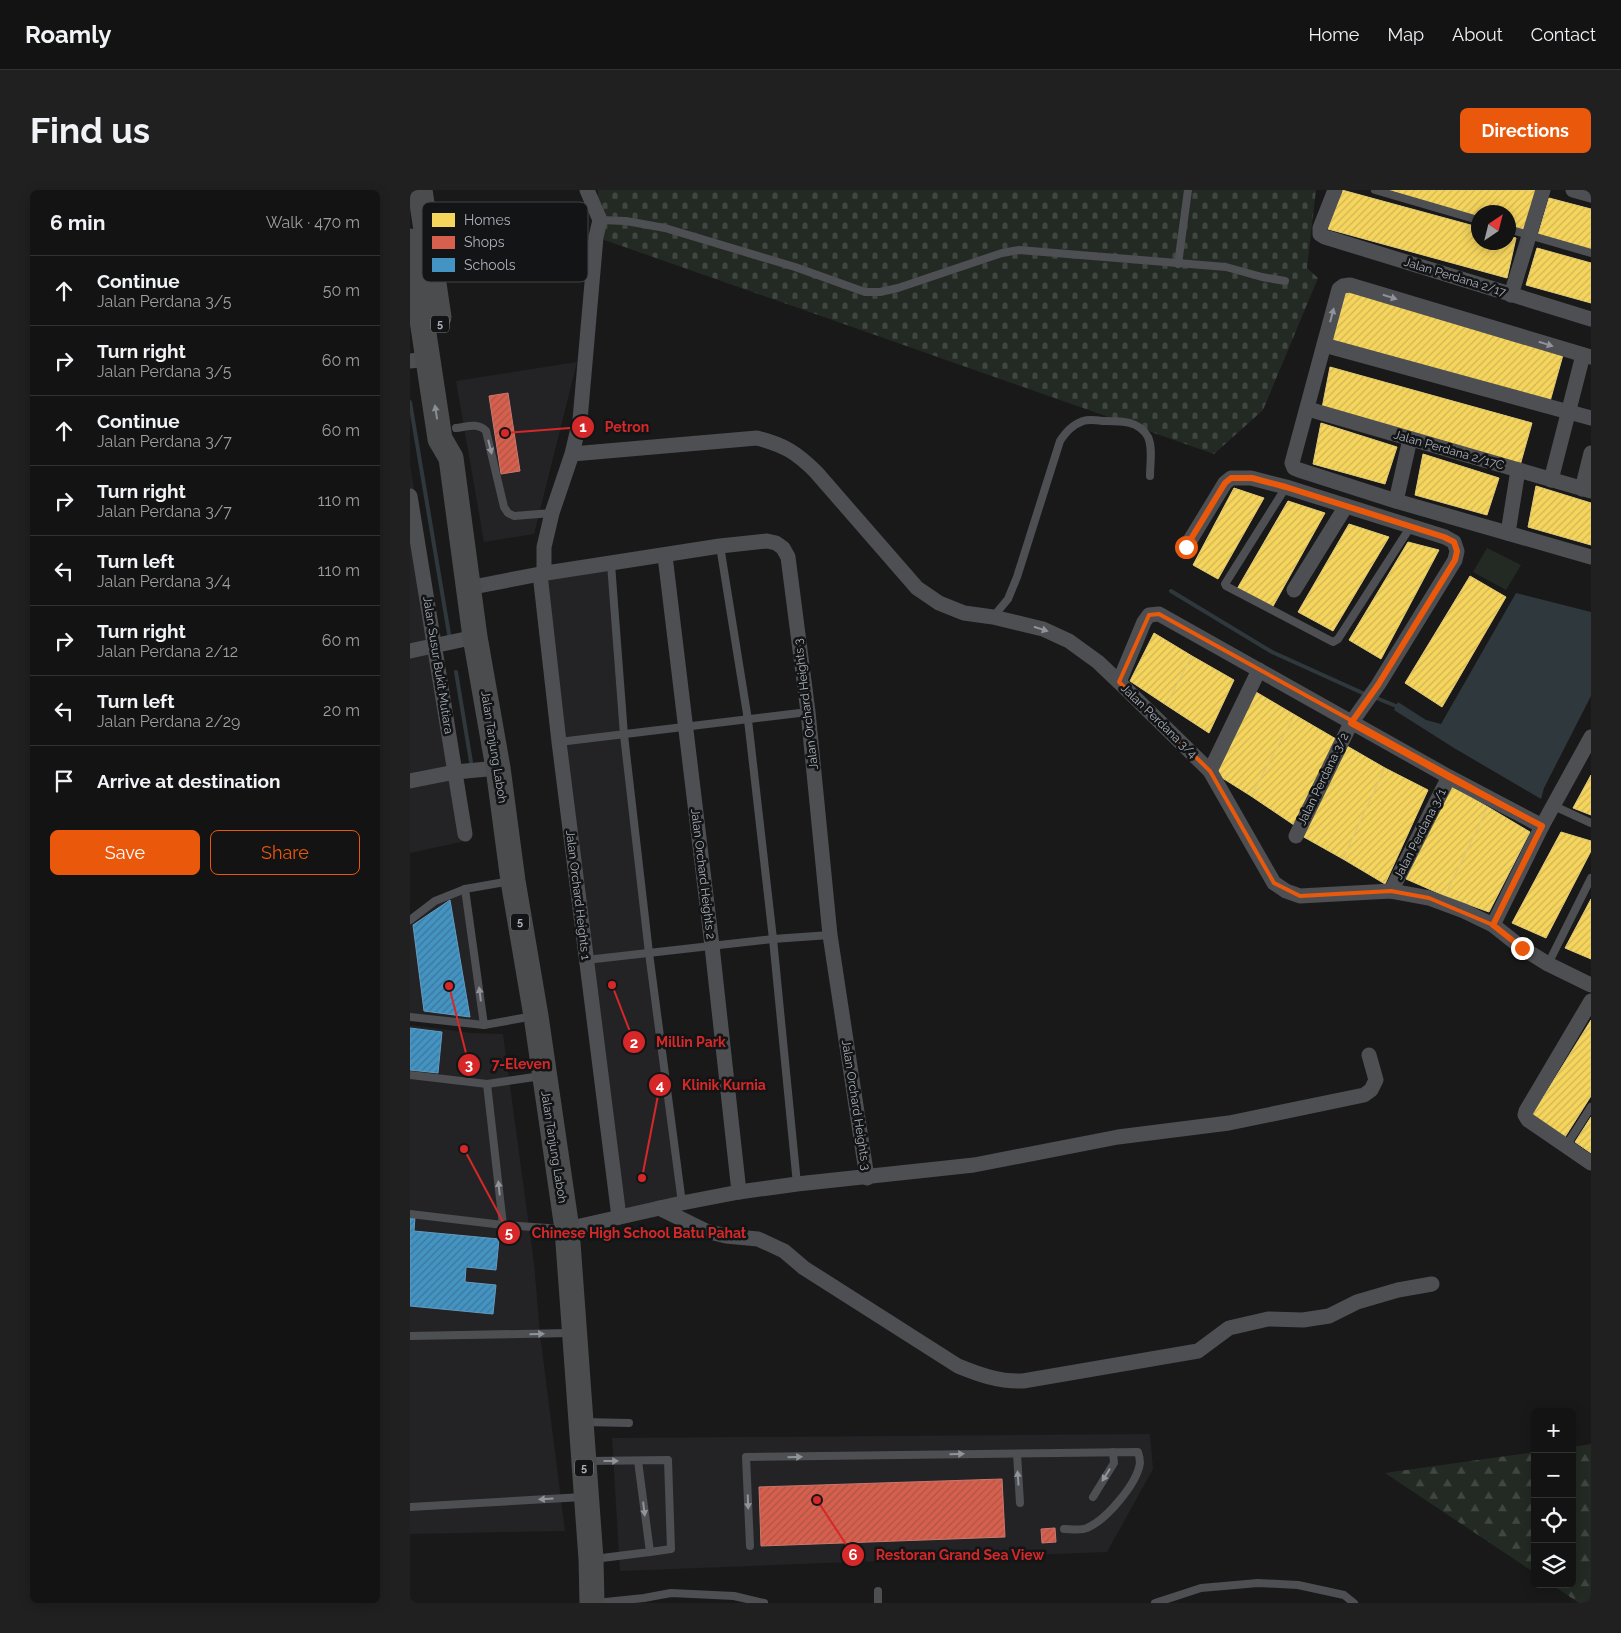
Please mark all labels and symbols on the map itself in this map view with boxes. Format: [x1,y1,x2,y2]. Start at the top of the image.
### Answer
legend [422,202,588,282]
north arrow [1471,205,1516,250]
text: Homes [464,212,511,228]
text: Shops [464,234,505,250]
street label: Jalan Perdana 2/17 [1402,255,1508,299]
text: Schools [464,257,516,273]
one-way arrow [1383,294,1398,302]
one-way arrow [1329,307,1337,322]
road number: 5 [431,316,449,332]
one-way arrow [1539,340,1554,348]
one-way arrow [432,404,440,420]
callout: Petron [570,413,660,442]
text: 1 [579,418,587,436]
text: Petron [605,419,649,435]
street label: Jalan Perdana 2/17C [1392,428,1506,472]
one-way arrow [486,440,494,455]
route start [1175,536,1198,559]
street label: Jalan Susur Bukit Mutiara [420,595,456,735]
one-way arrow [1033,626,1048,633]
street label: Jalan Orchard Heights 3 [791,638,821,770]
street label: Jalan Perdana 3/4 [1118,681,1200,761]
street label: Jalan Tanjung Laboh [478,690,510,804]
street label: Jalan Perdana 3/2 [1295,731,1351,827]
street label: Jalan Perdana 3/1 [1391,786,1449,882]
street label: Jalan Orchard Heights 2 [688,808,718,940]
street label: Jalan Orchard Heights 1 [563,829,593,961]
road number: 5 [511,914,529,930]
route end [1511,937,1534,960]
one-way arrow [476,986,484,1002]
callout: Millin Park [621,1028,736,1057]
text: 2 [630,1034,638,1052]
text: Millin Park [656,1034,726,1050]
street label: Jalan Orchard Heights 3 [839,1039,873,1171]
callout: 7-Eleven [456,1050,560,1079]
text: 3 [465,1056,473,1074]
text: 7-Eleven [492,1056,550,1072]
callout: Klinik Kurnia [647,1070,776,1099]
text: 4 [656,1076,665,1094]
text: Klinik Kurnia [682,1077,766,1093]
street label: Jalan Tanjung Laboh [538,1090,570,1204]
one-way arrow [495,1180,503,1196]
callout: Chinese High School Batu Pahat [497,1218,757,1247]
text: 5 [505,1224,513,1242]
text: Chinese High School Batu Pahat [532,1225,747,1241]
one-way arrow [529,1329,545,1337]
one-way arrow [950,1450,966,1458]
one-way arrow [787,1453,803,1461]
one-way arrow [603,1457,619,1465]
road number: 5 [575,1460,593,1476]
one-way arrow [1101,1469,1111,1482]
one-way arrow [1014,1470,1022,1486]
one-way arrow [744,1494,752,1510]
one-way arrow [538,1495,554,1503]
one-way arrow [640,1502,648,1518]
callout: Restoran Grand Sea View [841,1540,1055,1569]
text: 6 [848,1546,858,1564]
text: Restoran Grand Sea View [876,1547,1045,1563]

